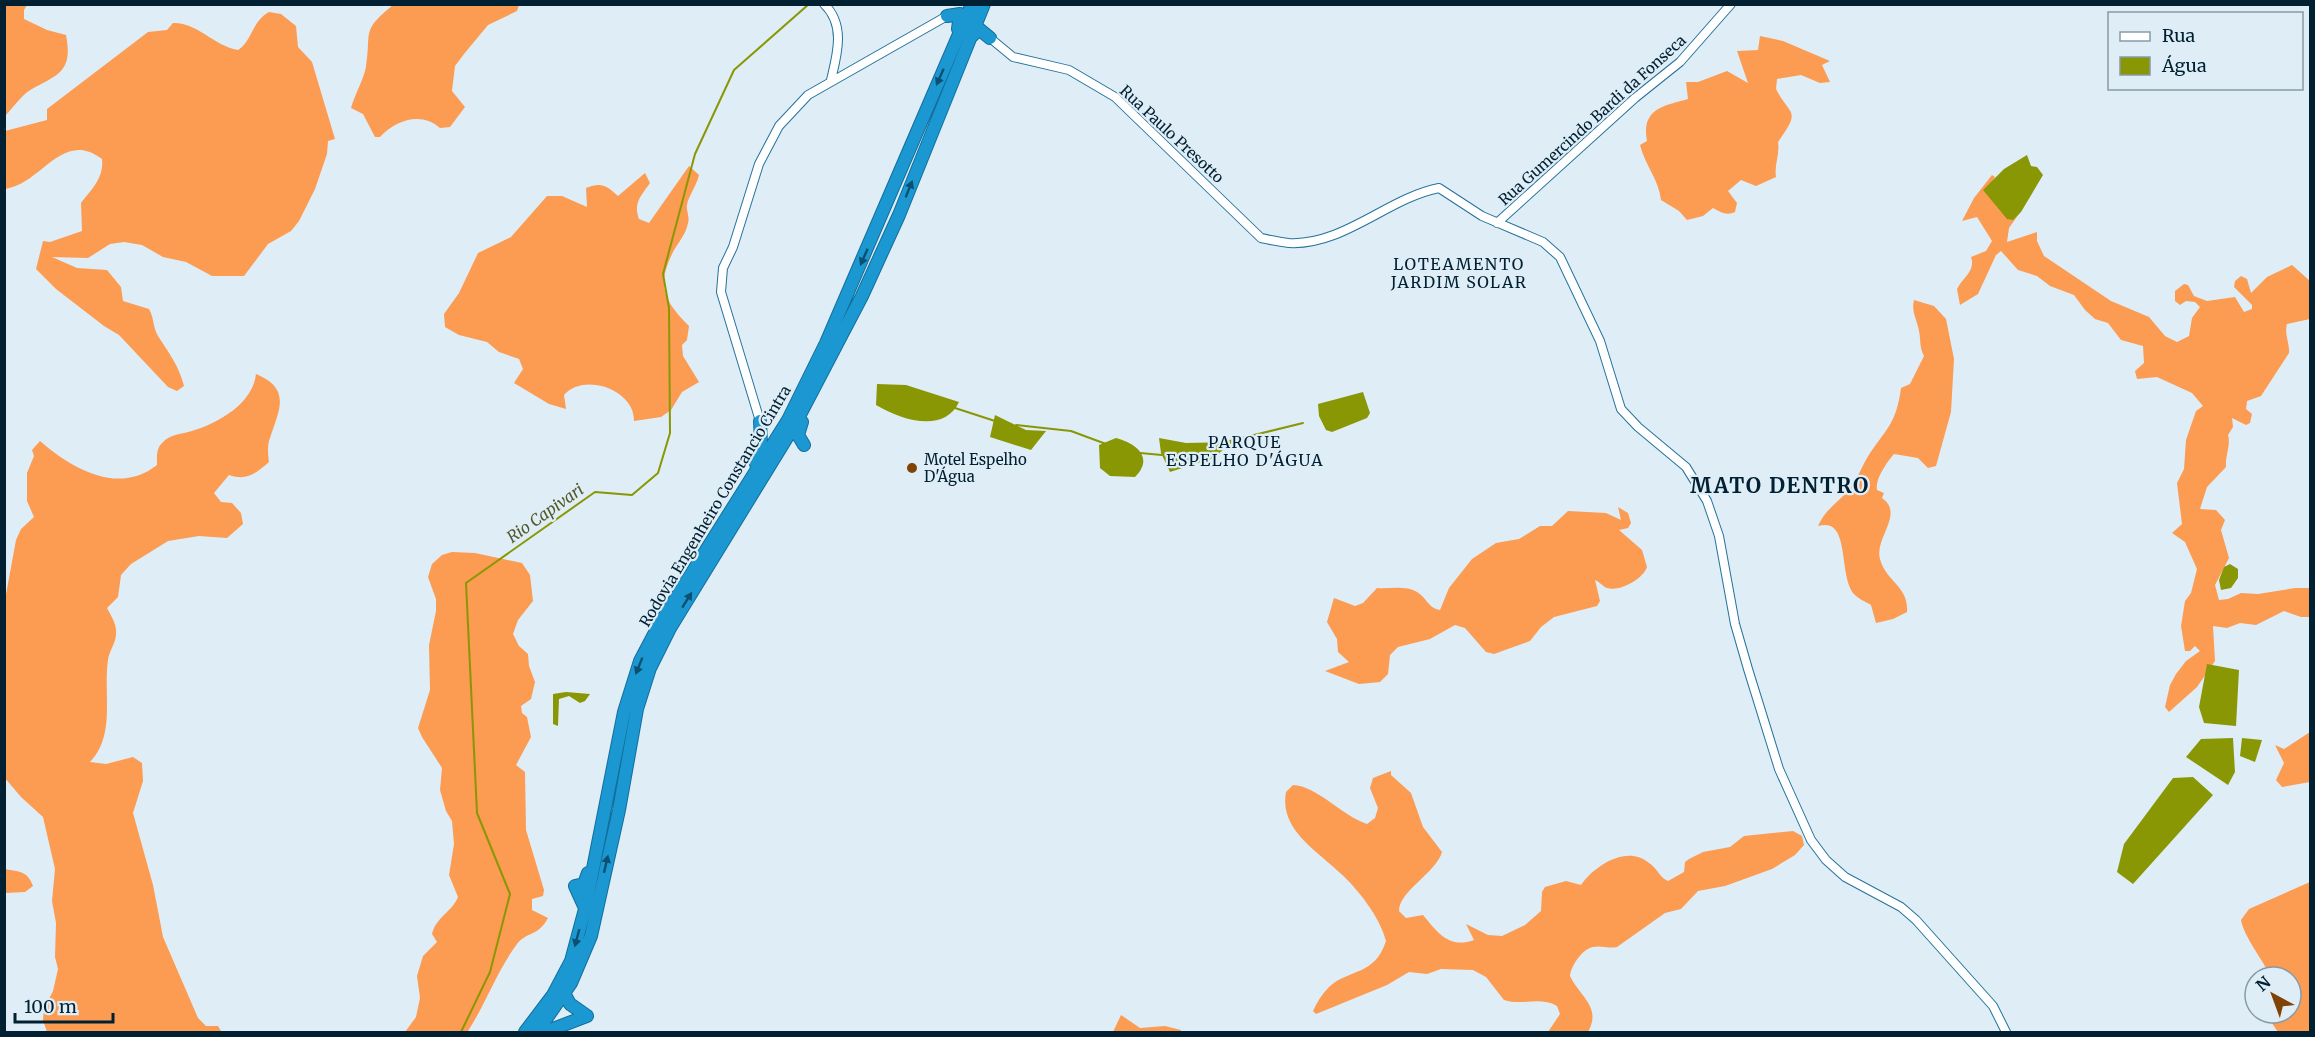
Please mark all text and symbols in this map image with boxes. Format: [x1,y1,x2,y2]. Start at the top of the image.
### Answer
legend [2108,12,2303,90]
text: Rua [2162,24,2196,47]
street label: Rua Gumercindo Bardi da Fonseca [1494,31,1690,209]
text: Água [2161,54,2207,77]
one-way arrow [935,69,945,87]
street label: Rua Paulo Presotto [1116,81,1228,187]
one-way arrow [905,180,914,198]
one-way arrow [859,248,869,266]
district label: LOTEAMENTO JARDIM SOLAR [1390,254,1527,292]
street label: Rodovia Engenheiro Constancio Cintra [635,382,795,630]
district label: PARQUE ESPELHO D'ÁGUA [1166,432,1324,470]
place label: Motel Espelho D'Água [924,450,1027,486]
marker: Motel Espelho D'Água [905,461,919,475]
district label: MATO DENTRO [1690,472,1870,499]
water label: Rio Capivari [503,479,587,547]
one-way arrow [682,592,693,608]
one-way arrow [634,657,643,675]
one-way arrow [602,855,611,874]
one-way arrow [572,929,581,947]
north arrow [2243,965,2303,1025]
text: N [2252,972,2275,995]
scale bar [15,986,112,1024]
text: 100 m [24,995,77,1018]

